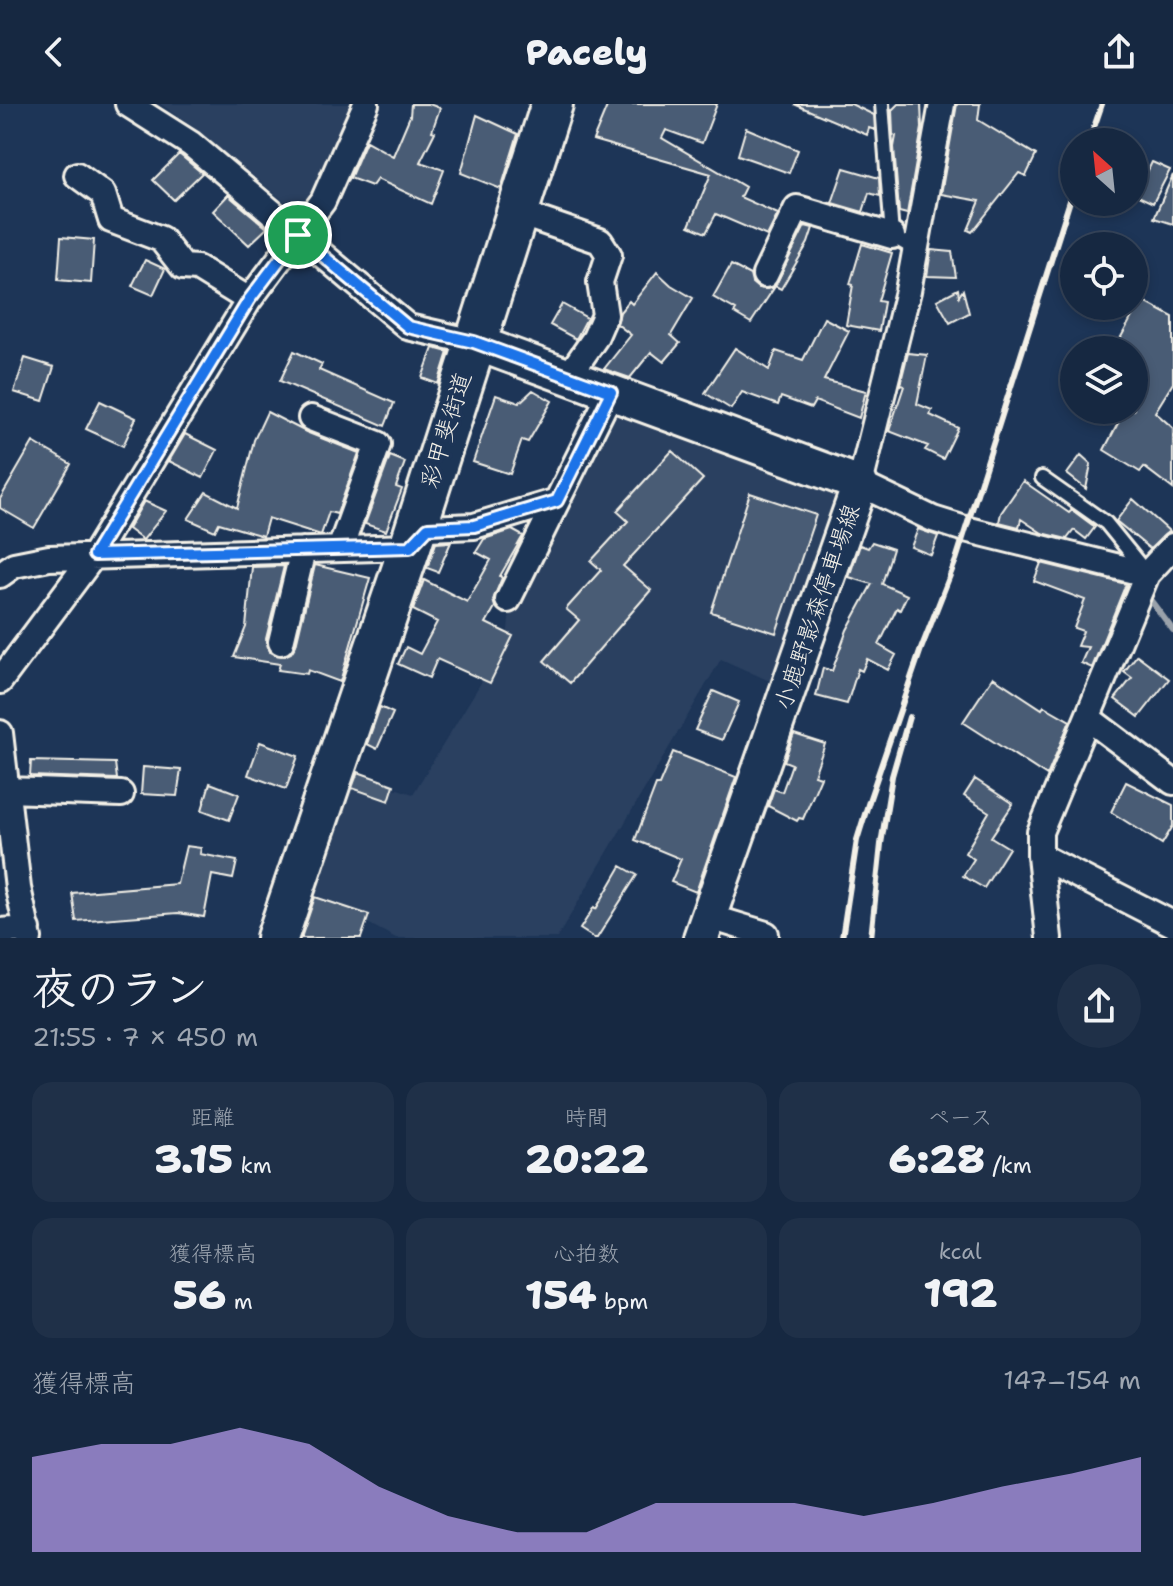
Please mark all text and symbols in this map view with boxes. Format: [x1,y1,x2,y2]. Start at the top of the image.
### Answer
text: Pacely [525,28,648,77]
icon: back [32,30,76,74]
icon: share [1097,30,1141,74]
north arrow [1060,128,1148,216]
map controls [1060,128,1148,424]
pin [264,201,332,269]
icon: arrive [276,213,320,257]
button: locate [1060,232,1148,320]
button: layers [1060,336,1148,424]
street label: 彩甲斐街道 [413,368,479,492]
street label: 小鹿野影森停車場線 [767,500,867,714]
text: 夜のラン [32,959,208,1018]
button: share [1057,964,1141,1048]
text: 21:55 · 7 × 450 m [32,1019,258,1054]
text: 距離 [191,1103,235,1132]
text: 時間 [564,1103,609,1132]
text: ペース [928,1103,993,1132]
text: 3.15 [154,1132,233,1186]
text: 20:22 [525,1132,648,1186]
text: 6:28 [889,1132,985,1186]
text: km [233,1151,272,1180]
text: /km [985,1151,1032,1180]
text: kcal [939,1237,982,1266]
text: 獲得標高 [169,1239,257,1268]
text: 心拍数 [553,1239,620,1268]
text: 192 [923,1266,997,1320]
text: 56 [173,1268,226,1322]
text: 154 [525,1268,597,1322]
text: m [226,1287,253,1316]
text: bpm [597,1287,648,1316]
text: 147–154 m [1003,1362,1141,1397]
text: 獲得標高 [32,1365,136,1400]

